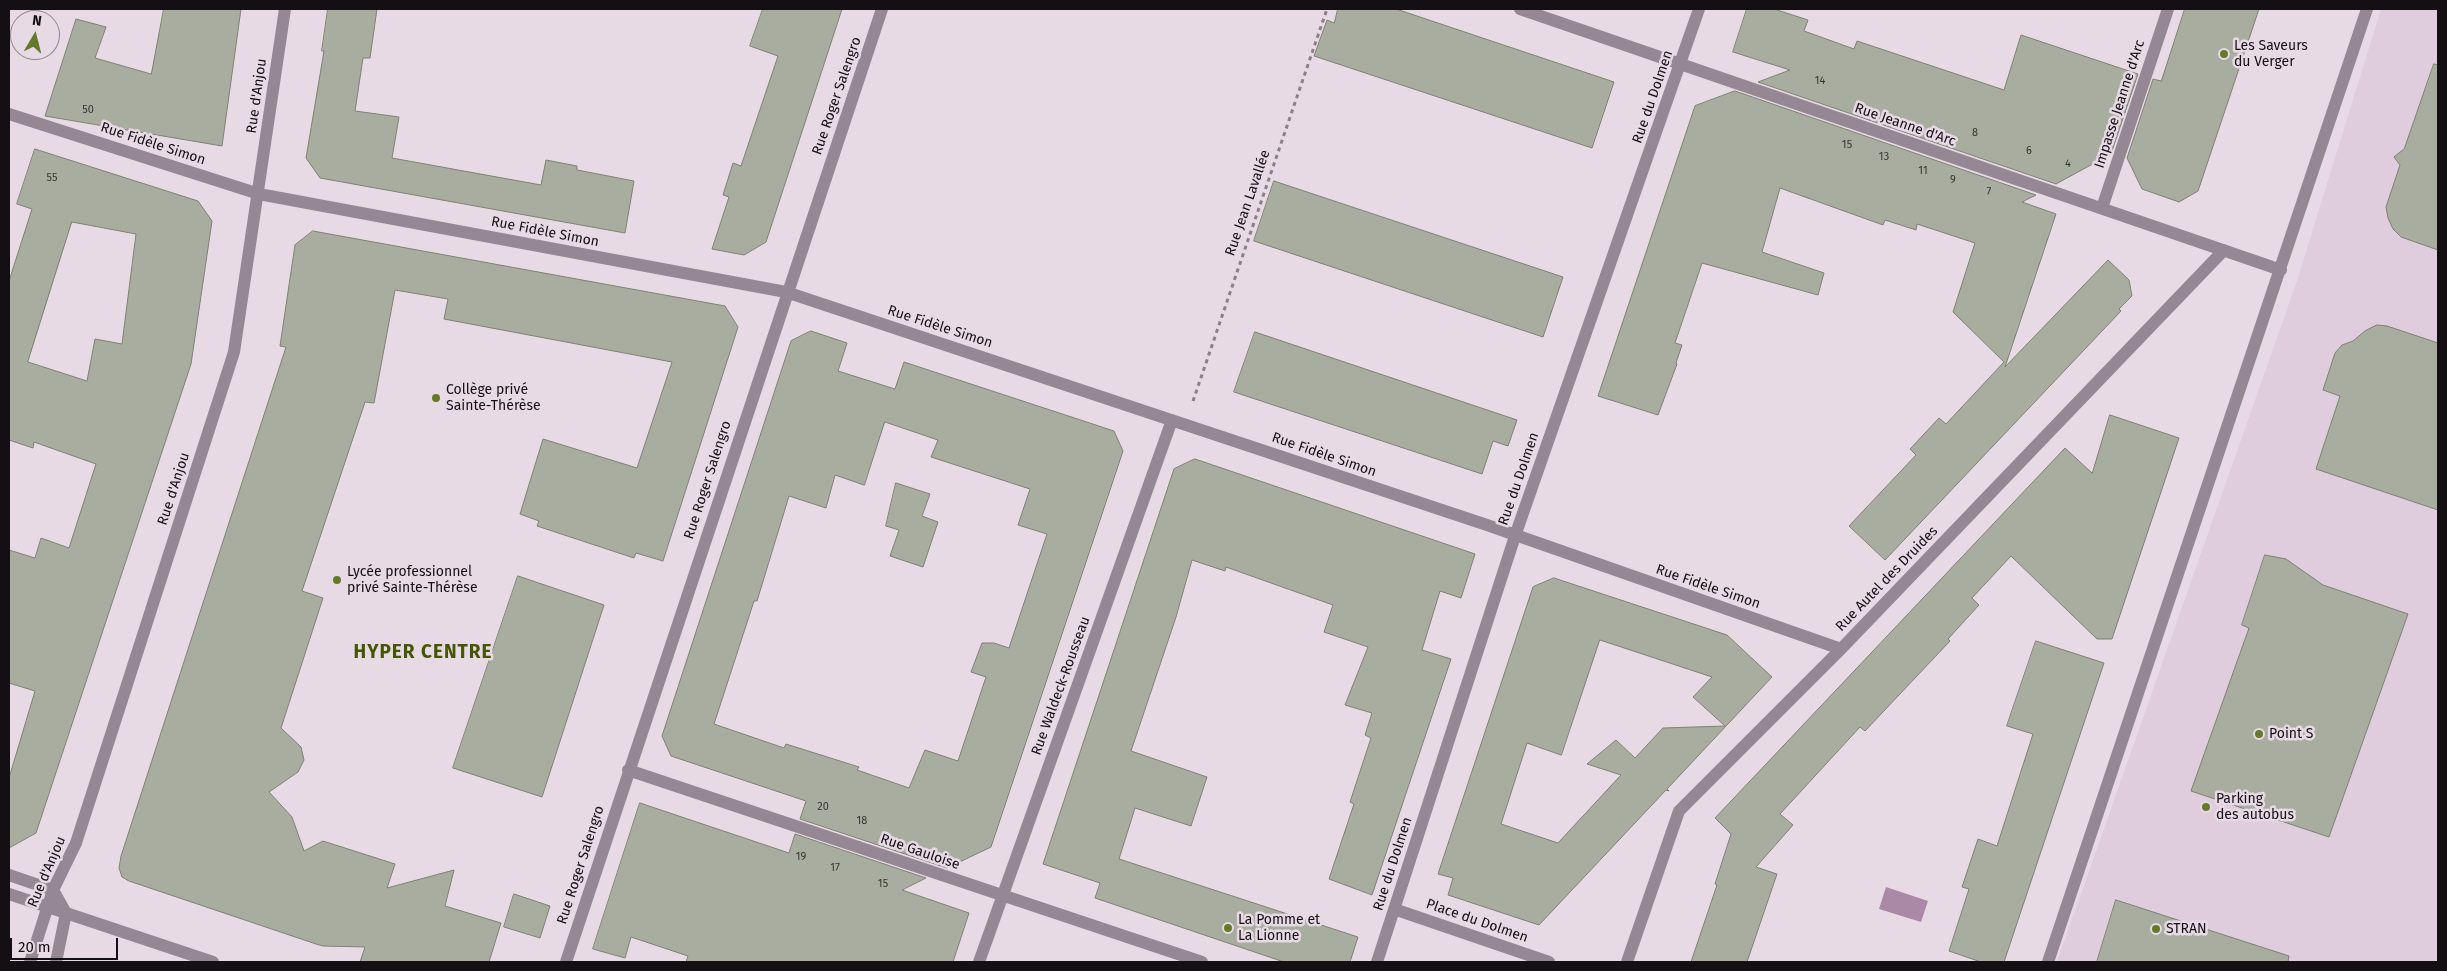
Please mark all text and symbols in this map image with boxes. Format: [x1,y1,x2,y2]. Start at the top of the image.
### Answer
north arrow [10,10,60,60]
text: N [31,12,43,30]
street label: Rue Roger Salengro [809,35,865,157]
street label: Impasse Jeanne d'Arc [2091,38,2149,170]
place label: Les Saveurs du Verger [2234,38,2308,70]
street label: Rue du Dolmen [1629,48,1677,146]
marker: Les Saveurs du Verger [2218,48,2230,60]
street label: Rue d'Anjou [243,57,271,135]
house number: 14 [1815,74,1825,88]
street label: Rue Jeanne d'Arc [1852,100,1958,150]
house number: 50 [82,103,94,117]
street label: Rue Fidèle Simon [98,119,208,169]
house number: 8 [1972,126,1978,140]
house number: 15 [1842,138,1852,152]
house number: 6 [2026,144,2032,158]
street label: Rue Jean Lavallée [1222,148,1274,258]
house number: 13 [1879,150,1889,164]
house number: 4 [2065,157,2071,171]
house number: 11 [1918,164,1928,178]
house number: 55 [47,171,57,185]
house number: 9 [1950,173,1956,187]
house number: 7 [1987,185,1991,199]
street label: Rue Fidèle Simon [490,213,600,251]
street label: Rue Fidèle Simon [885,302,995,352]
place label: Collège privé Sainte-Thérèse [446,382,541,414]
marker: Collège privé Sainte-Thérèse [430,392,442,404]
street label: Rue Roger Salengro [681,419,735,541]
street label: Rue Fidèle Simon [1269,429,1379,481]
street label: Rue du Dolmen [1495,430,1543,528]
street label: Rue d'Anjou [154,451,194,527]
street label: Rue Autel des Druides [1832,523,1942,635]
street label: Rue Fidèle Simon [1653,561,1763,613]
place label: Lycée professionnel privé Sainte-Thérèse [347,564,478,596]
marker: Lycée professionnel privé Sainte-Thérèse [331,574,343,586]
street label: Rue Waldeck-Rousseau [1028,614,1094,758]
district label: HYPER CENTRE [352,642,494,664]
place label: Point S [2269,726,2313,742]
marker: Point S [2253,728,2265,740]
place label: Parking des autobus [2216,791,2294,824]
house number: 20 [817,800,829,814]
marker: Parking des autobus [2200,801,2212,813]
street label: Rue Roger Salengro [554,804,608,926]
house number: 18 [857,814,867,828]
street label: Rue du Dolmen [1370,815,1416,913]
street label: Rue Gauloise [878,831,962,873]
street label: Rue d'Anjou [25,834,69,910]
house number: 19 [796,850,806,864]
house number: 17 [830,861,840,875]
house number: 15 [878,877,888,891]
street label: Place du Dolmen [1424,896,1530,946]
place label: La Pomme et La Lionne [1238,912,1320,944]
place label: STRAN [2166,921,2207,937]
marker: La Pomme et La Lionne [1222,922,1234,934]
marker: STRAN [2150,923,2162,935]
scale bar [12,928,120,960]
text: 20 m [18,938,51,956]

